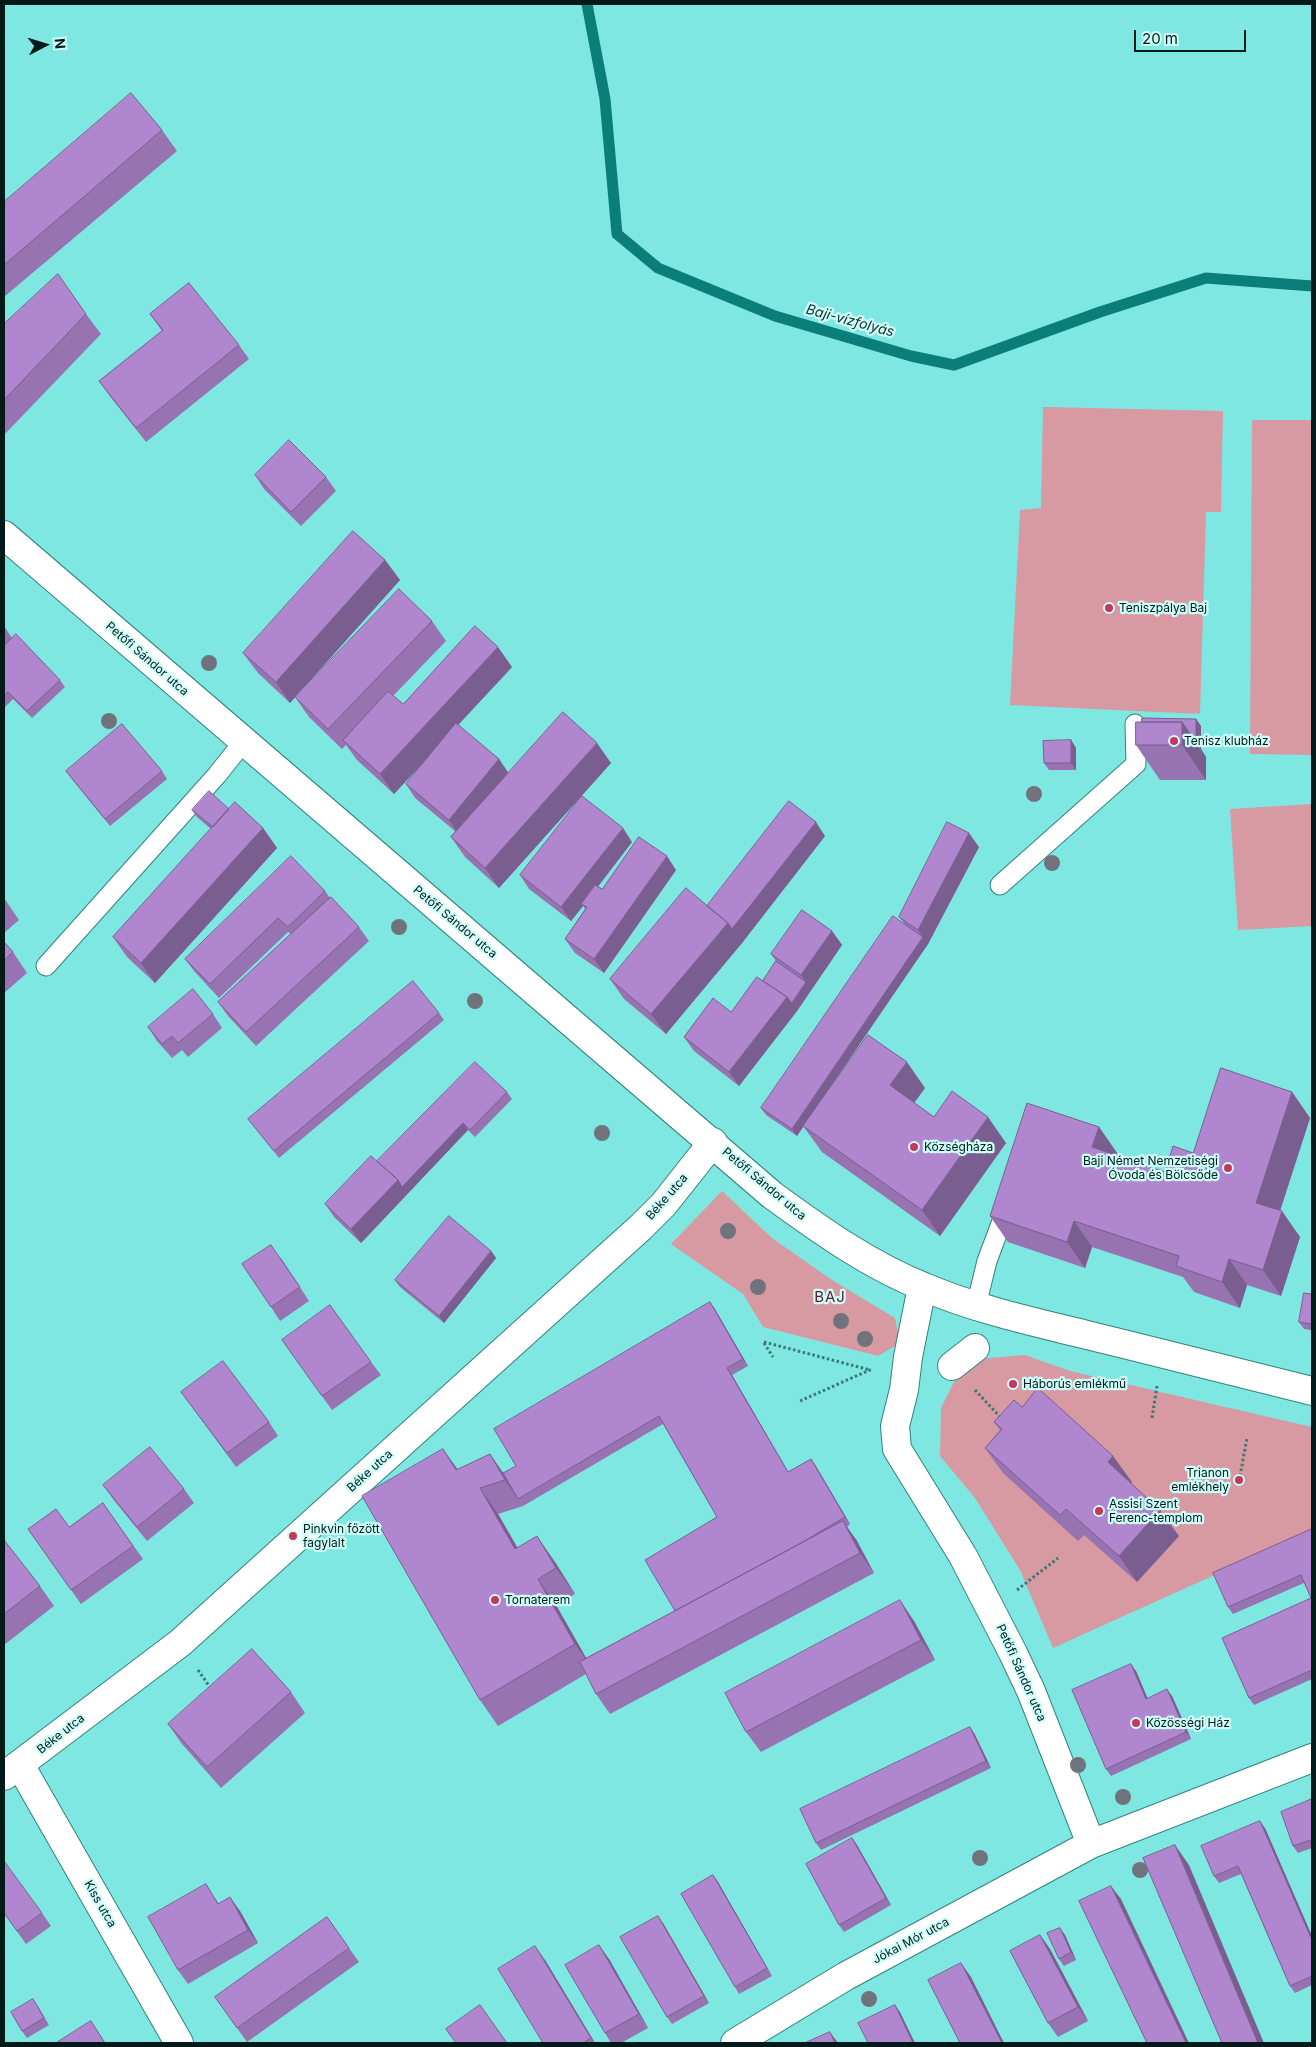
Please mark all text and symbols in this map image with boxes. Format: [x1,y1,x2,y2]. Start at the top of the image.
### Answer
north arrow [20,20,70,70]
scale bar [1136,20,1248,52]
text: 20 m [1142,29,1178,48]
text: N [52,38,69,50]
water label: Baji-vízfolyás [804,301,896,341]
place label: Teniszpálya Baj [1119,601,1207,615]
marker: Teniszpálya Baj [1103,602,1115,614]
street label: Petőfi Sándor utca [103,619,191,699]
place label: Tenisz klubház [1184,734,1269,748]
marker: Tenisz klubház [1168,735,1180,747]
street label: Petőfi Sándor utca [410,883,500,961]
place label: Községháza [924,1140,993,1154]
marker: Községháza [908,1141,920,1153]
street label: Petőfi Sándor utca [719,1145,809,1223]
place label: Baji Német Nemzetiségi Óvoda és Bölcsőde [1083,1154,1218,1182]
marker: Baji Német Nemzetiségi Óvoda és Bölcsőde [1222,1162,1234,1174]
street label: Béke utca [643,1171,691,1223]
district label: BAJ [814,1288,846,1306]
place label: Háborús emlékmű [1023,1377,1126,1391]
marker: Háborús emlékmű [1007,1378,1019,1390]
street label: Béke utca [344,1447,396,1495]
place label: Trianon emlékhely [1171,1466,1229,1494]
marker: Trianon emlékhely [1233,1474,1245,1486]
place label: Assisi Szent Ferenc-templom [1109,1497,1203,1525]
marker: Assisi Szent Ferenc-templom [1093,1505,1105,1517]
place label: Pinkvin főzött fagylalt [303,1522,380,1550]
marker: Pinkvin főzött fagylalt [287,1530,299,1542]
place label: Tornaterem [505,1593,570,1607]
marker: Tornaterem [489,1594,501,1606]
street label: Petőfi Sándor utca [993,1622,1049,1724]
street label: Béke utca [34,1711,88,1757]
place label: Közösségi Ház [1146,1716,1230,1730]
marker: Közösségi Ház [1130,1717,1142,1729]
street label: Kiss utca [81,1878,119,1930]
street label: Jókai Mór utca [870,1915,952,1967]

